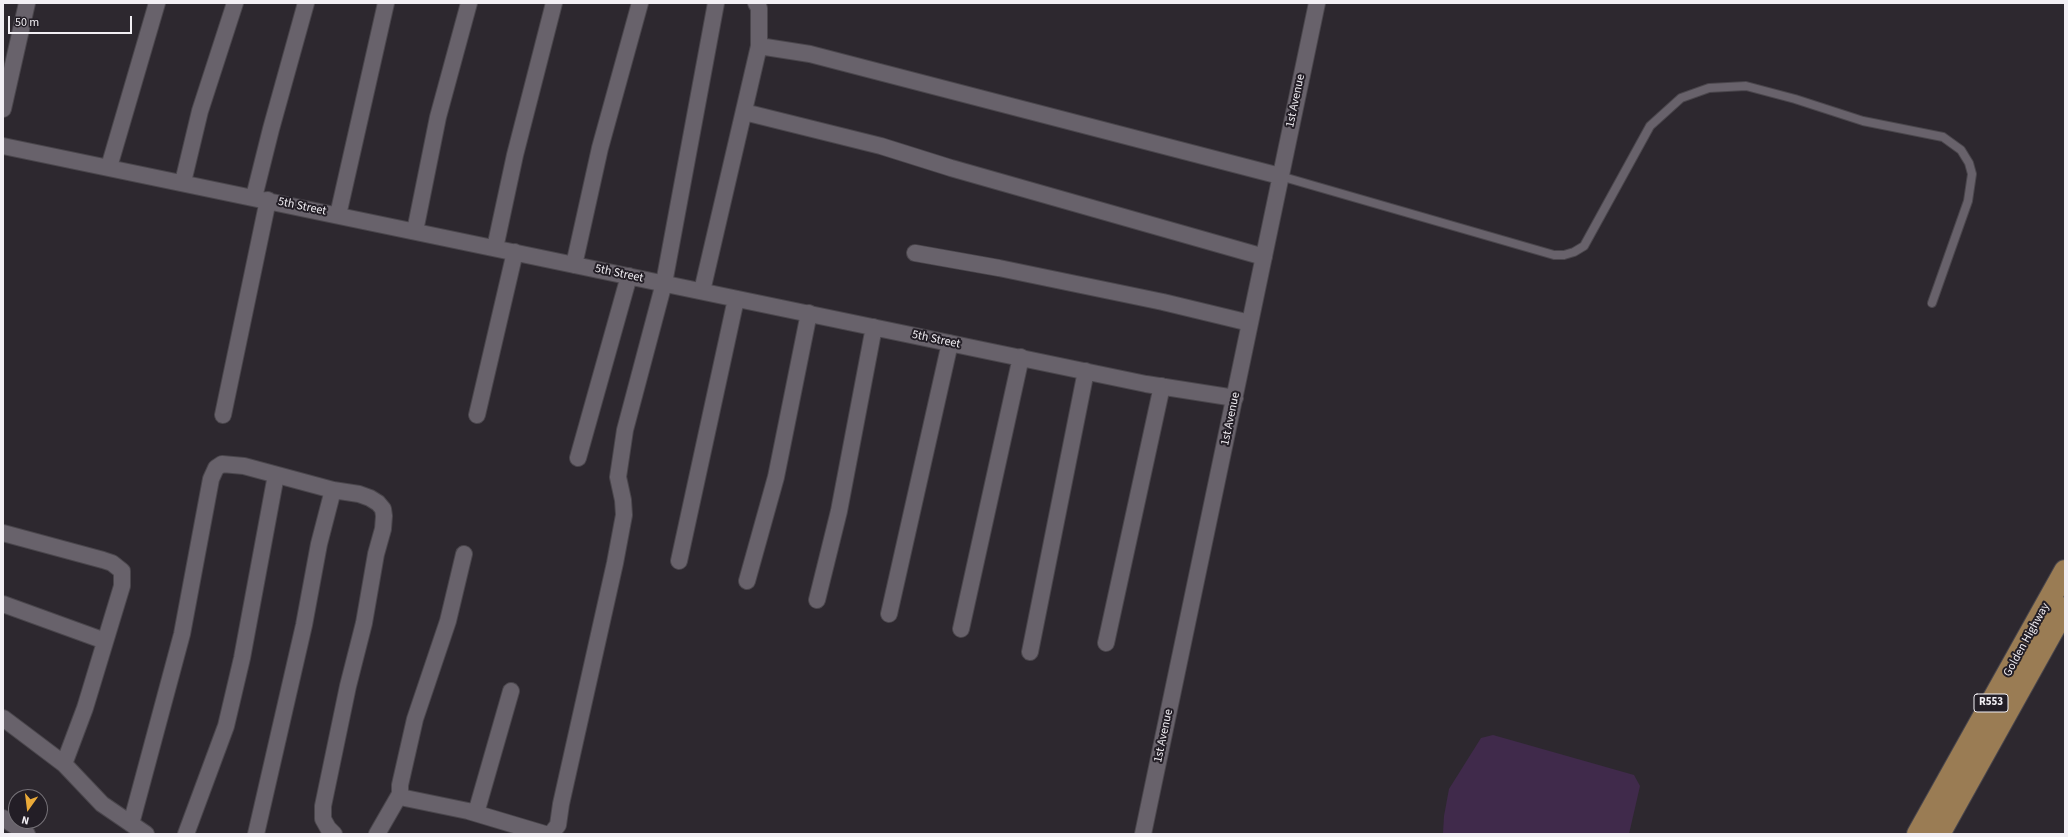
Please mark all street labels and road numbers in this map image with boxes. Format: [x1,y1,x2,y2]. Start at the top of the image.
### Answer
street label: 1st Avenue [1283,73,1309,129]
street label: 5th Street [277,195,327,219]
street label: 5th Street [594,262,644,286]
street label: 5th Street [911,328,961,352]
street label: 1st Avenue [1218,391,1244,447]
street label: Golden Highway [2001,601,2053,679]
road number: R553 [1974,694,2008,712]
street label: 1st Avenue [1151,708,1177,764]

